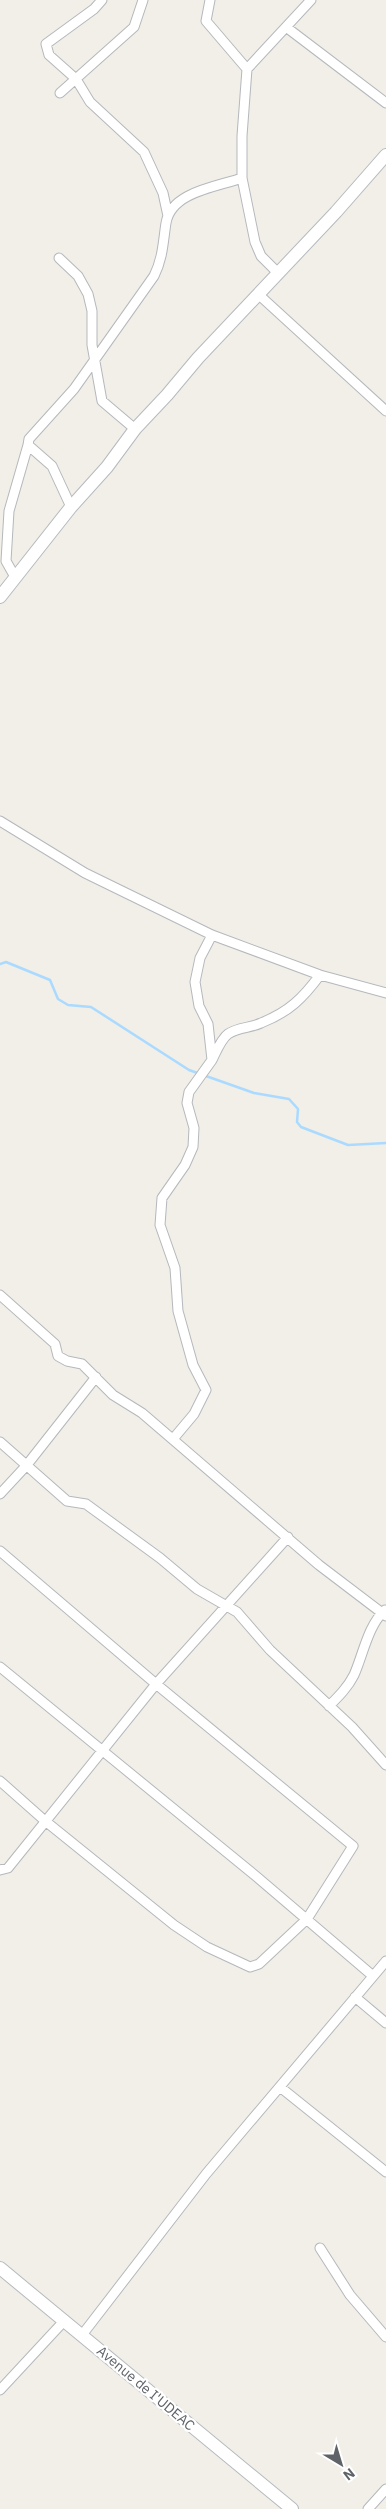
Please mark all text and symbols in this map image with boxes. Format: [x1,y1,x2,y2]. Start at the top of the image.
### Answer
street label: Avenue de I'UDEAC [93,2342,199,2435]
north arrow [316,2439,366,2489]
text: N [339,2464,359,2484]

